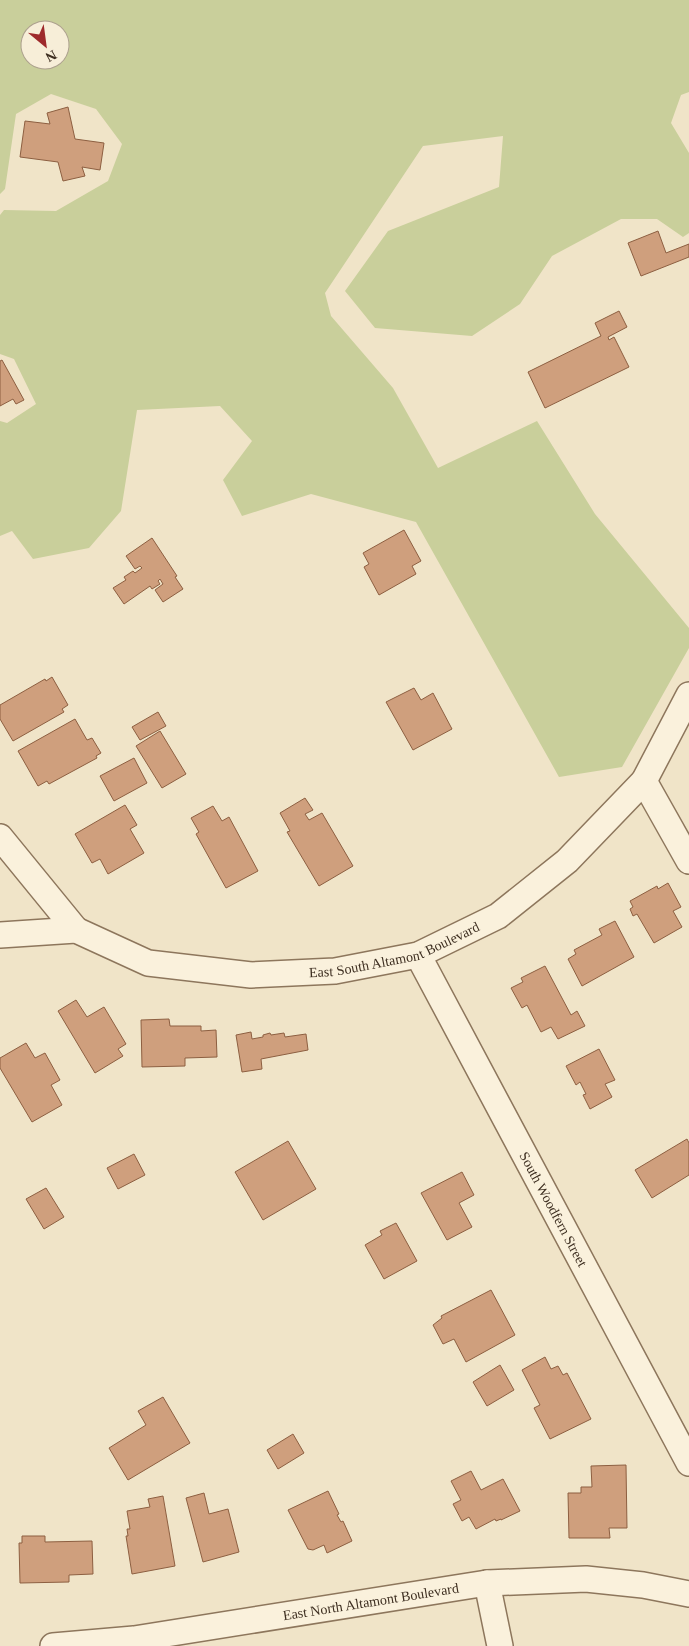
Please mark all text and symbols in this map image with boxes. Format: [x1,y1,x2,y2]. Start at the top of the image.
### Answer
north arrow [20,20,70,70]
text: N [43,47,59,65]
street label: East South Altamont Boulevard [309,919,482,980]
street label: South Woodfern Street [516,1149,590,1269]
street label: East North Altamont Boulevard [282,1581,460,1623]

